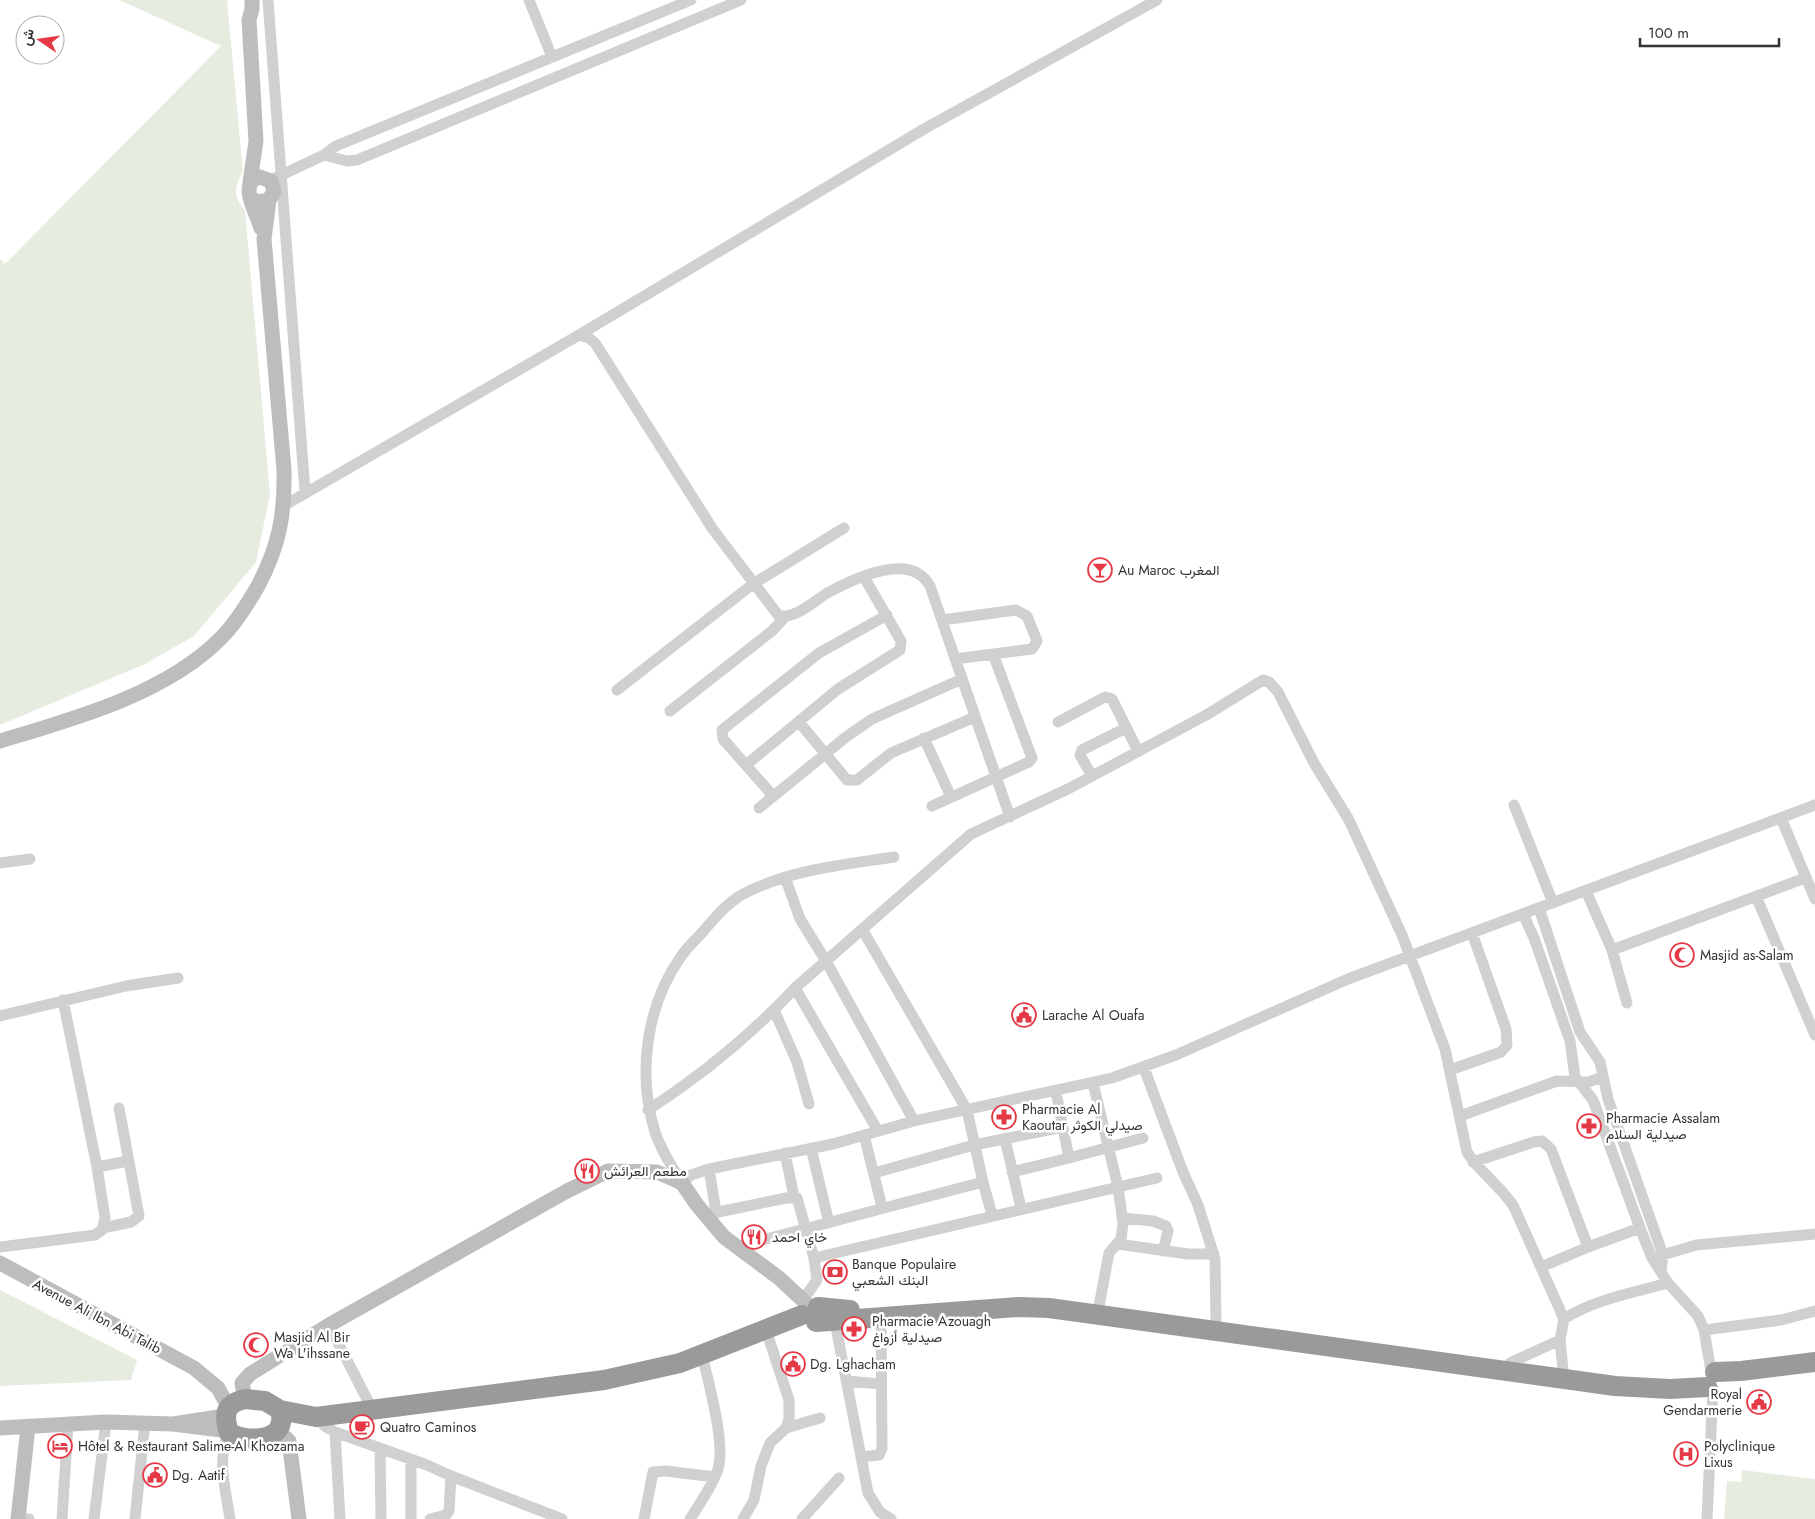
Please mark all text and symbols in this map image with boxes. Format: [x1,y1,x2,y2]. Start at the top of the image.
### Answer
north arrow [15,15,65,65]
scale bar [1640,15,1779,47]
text: 100 m [1648,22,1689,44]
text: ش [16,26,39,48]
bar icon: Au Maroc المغرب [1087,557,1113,583]
place label: Au Maroc المغرب [1118,560,1220,580]
mosque icon: Masjid as-Salam [1669,942,1695,968]
place label: Masjid as-Salam [1700,945,1794,965]
public building icon: Larache Al Ouafa [1011,1002,1037,1028]
place label: Larache Al Ouafa [1042,1005,1145,1025]
place label: Pharmacie Al Kaoutar صيدلي الكوثر [1022,1099,1143,1137]
pharmacy icon: Pharmacie Al Kaoutar صيدلي الكوثر [991,1104,1017,1130]
place label: Pharmacie Assalam صيدلية السلام [1606,1108,1720,1144]
pharmacy icon: Pharmacie Assalam صيدلية السلام [1576,1113,1602,1139]
restaurant icon: مطعم العرائش [574,1158,600,1184]
place label: مطعم العرائش [604,1161,687,1181]
restaurant icon: خاي احمد [741,1224,767,1250]
place label: خاي احمد [772,1227,827,1249]
place label: Banque Populaire البنك الشعبي [852,1254,956,1292]
bank icon: Banque Populaire البنك الشعبي [822,1259,848,1285]
street label: Avenue Ali Ibn Abi Talib [29,1274,165,1358]
place label: Pharmacie Azouagh صيدلية أزواغ [872,1311,991,1348]
pharmacy icon: Pharmacie Azouagh صيدلية أزواغ [841,1316,867,1342]
place label: Masjid Al Bir Wa L'ihssane [274,1327,350,1363]
mosque icon: Masjid Al Bir Wa L'ihssane [243,1332,269,1358]
public building icon: Dg. Lghacham [780,1351,806,1377]
place label: Dg. Lghacham [810,1354,896,1374]
place label: Royal Gendarmerie [1663,1384,1742,1420]
public building icon: Royal Gendarmerie [1746,1389,1772,1415]
cafe icon: Quatro Caminos [349,1414,375,1440]
place label: Quatro Caminos [380,1417,477,1437]
hotel icon: Hôtel & Restaurant Salime-Al Khozama [47,1433,73,1459]
place label: Hôtel & Restaurant Salime-Al Khozama [78,1436,304,1456]
place label: Polyclinique Lixus [1704,1436,1775,1472]
hospital icon: Polyclinique Lixus [1673,1441,1699,1467]
public building icon: Dg. Aatif [142,1462,168,1488]
place label: Dg. Aatif [172,1465,226,1485]

